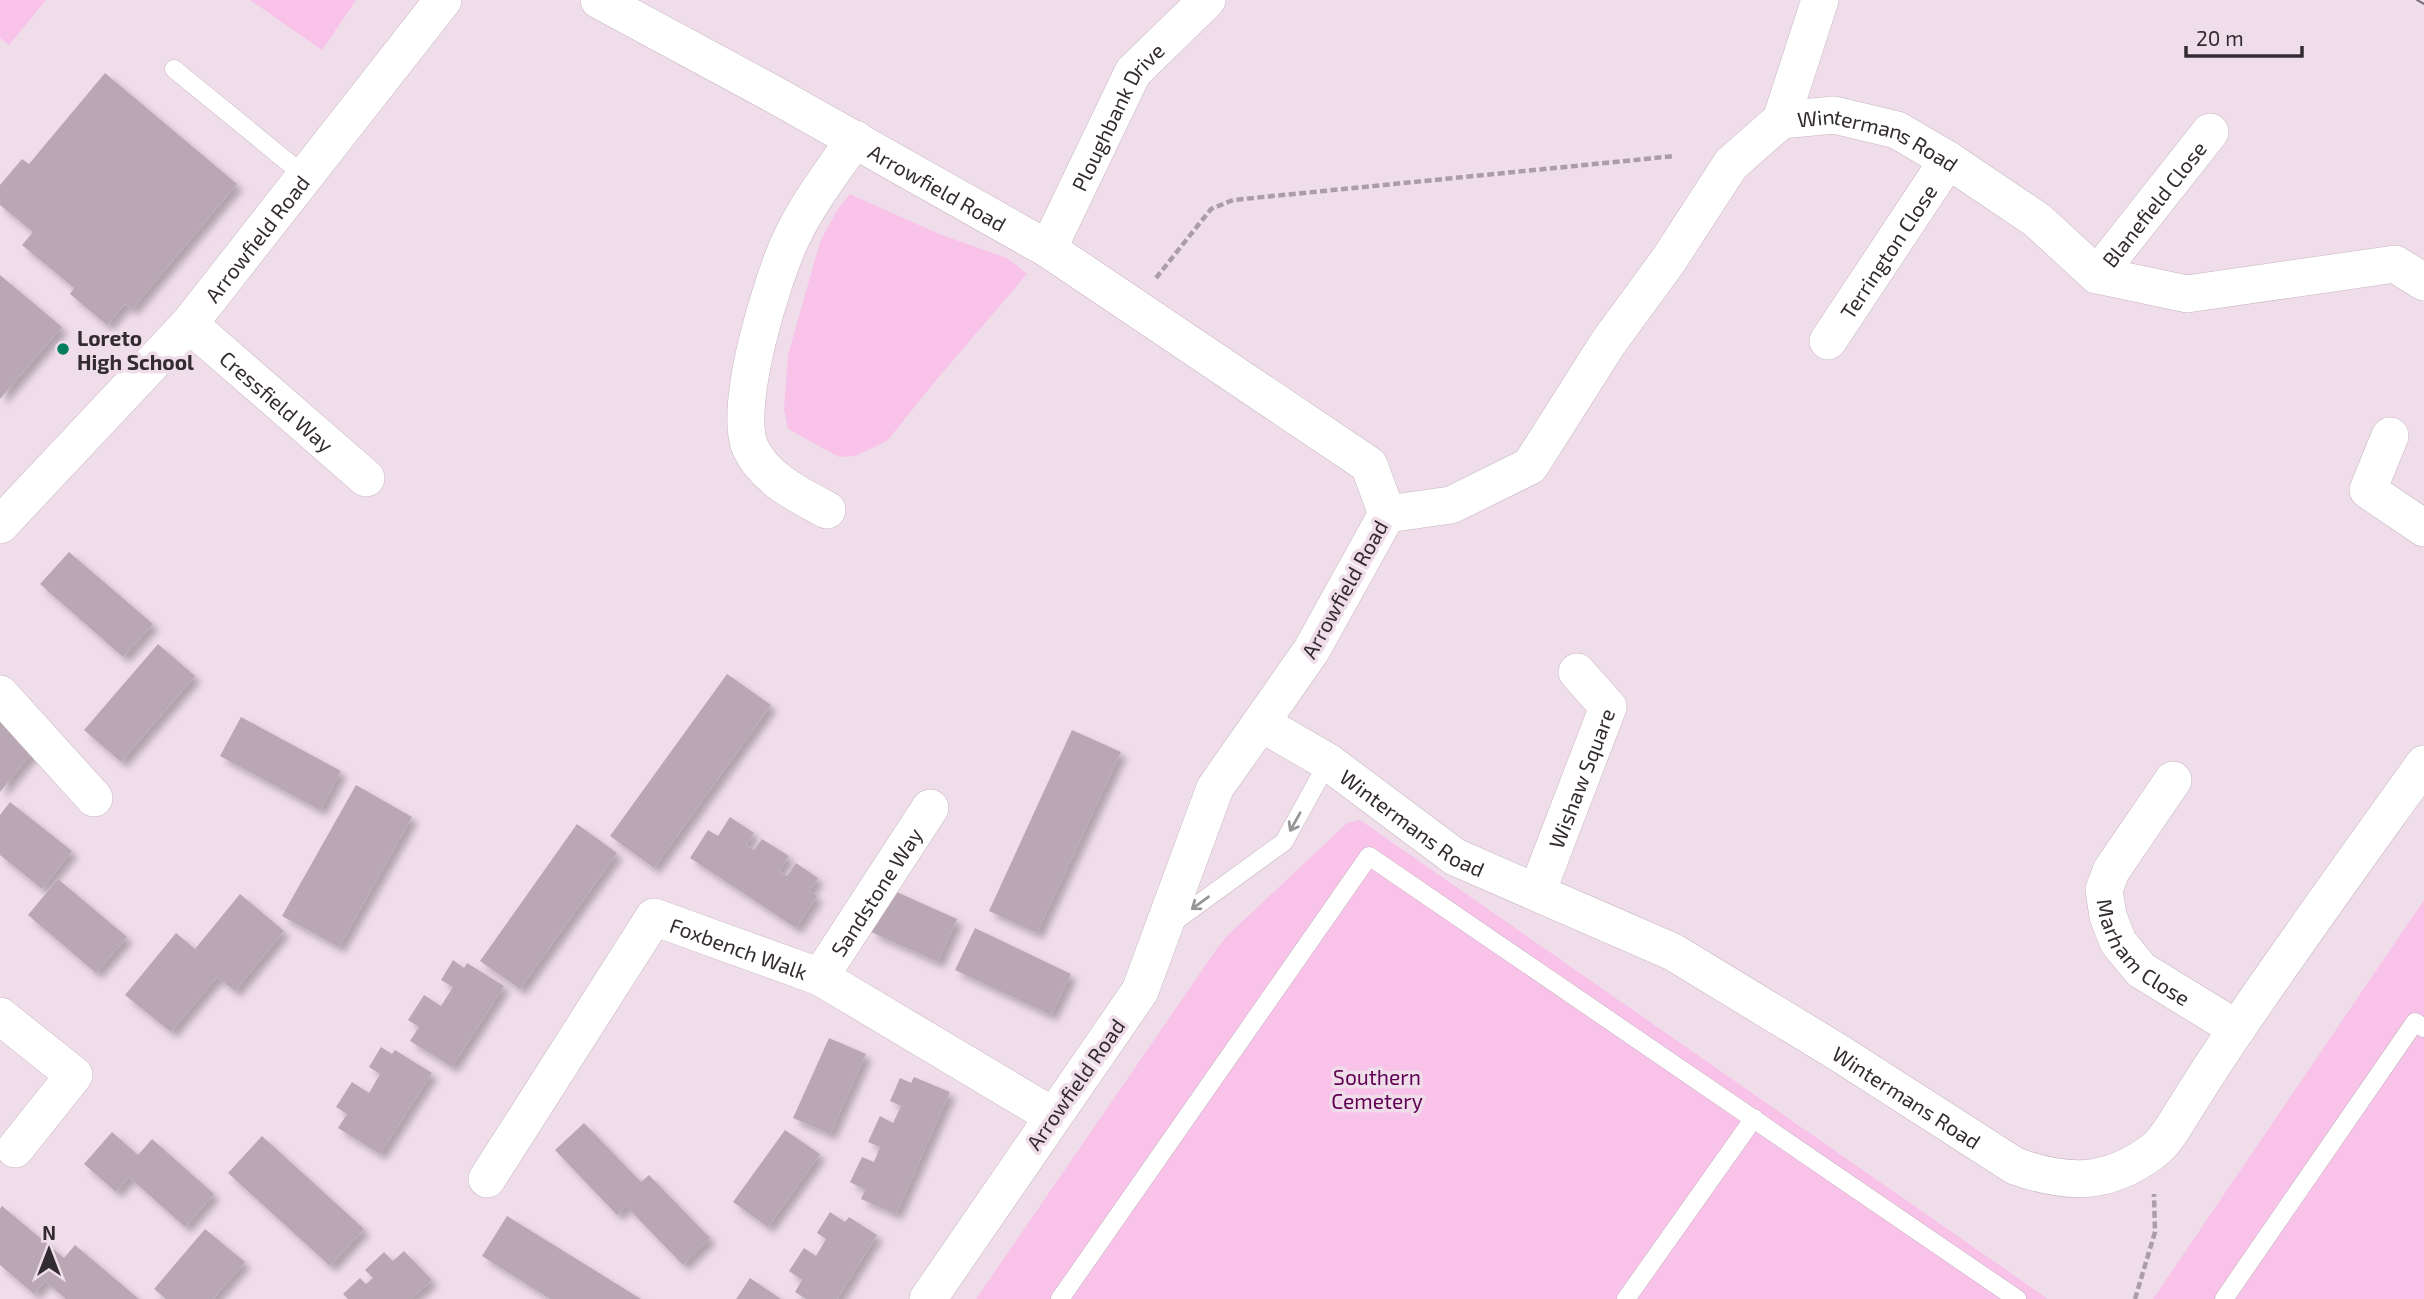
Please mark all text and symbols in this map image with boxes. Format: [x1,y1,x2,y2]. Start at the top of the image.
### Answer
scale bar [2186,14,2302,58]
text: 20 m [2196,25,2244,50]
street label: Ploughbank Drive [1065,37,1168,195]
street label: Wintermans Road [1796,103,1963,176]
street label: Blanefield Close [2096,136,2211,272]
street label: Arrowfield Road [865,138,1011,236]
street label: Arrowfield Road [199,170,314,307]
street label: Terrington Close [1834,179,1941,323]
place label: Loreto High School [77,325,194,374]
marker: Loreto High School [55,341,71,357]
street label: Cressfield Way [216,345,339,457]
street label: Arrowfield Road [1296,516,1392,662]
street label: Wishaw Square [1543,705,1619,852]
street label: Wintermans Road [1336,763,1489,881]
one-way arrow [1288,812,1302,832]
street label: Sandstone Way [825,823,927,961]
one-way arrow [1191,896,1210,910]
street label: Marham Close [2093,897,2195,1010]
street label: Foxbench Walk [667,911,811,984]
street label: Arrowfield Road [1021,1014,1129,1154]
street label: Wintermans Road [1828,1040,1986,1153]
park label: Southern Cemetery [1331,1064,1423,1113]
north arrow [14,1215,84,1285]
text: N [42,1221,56,1244]

